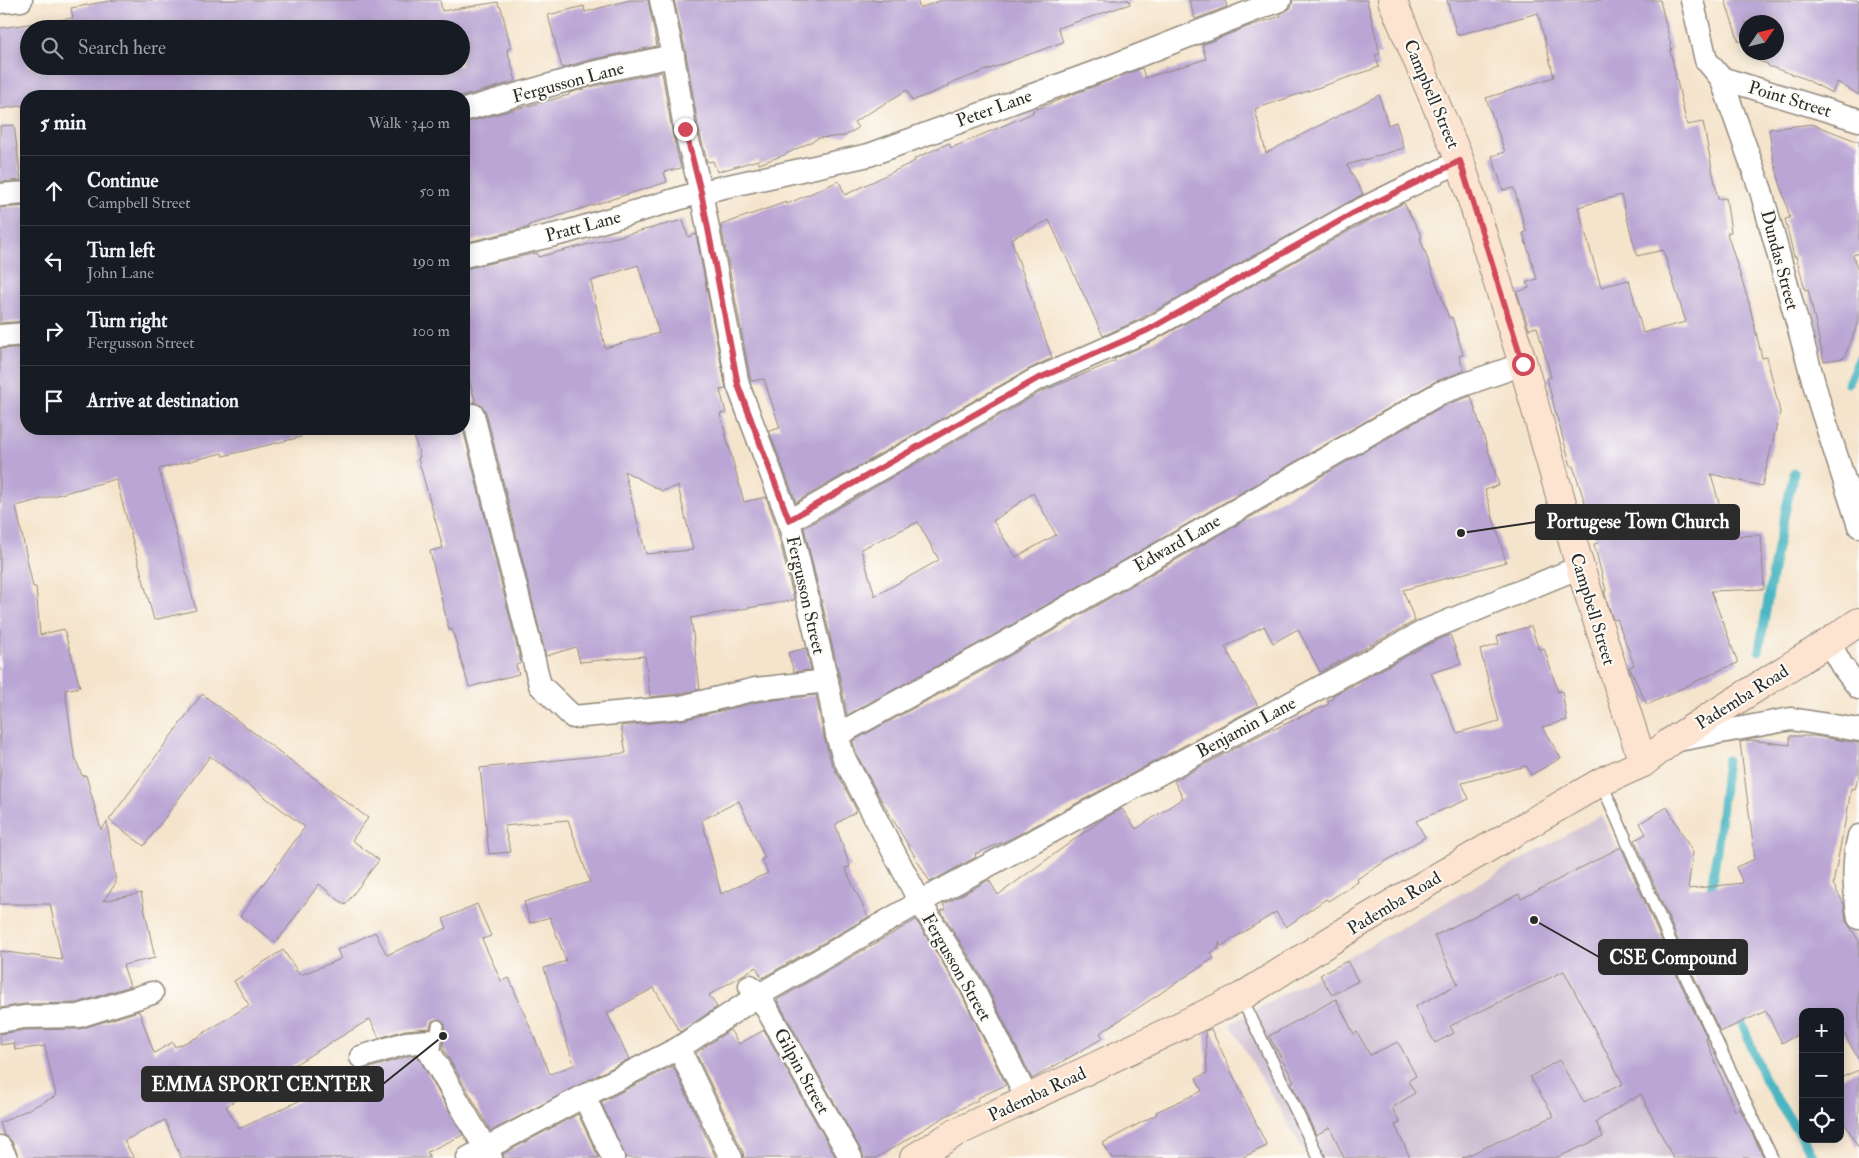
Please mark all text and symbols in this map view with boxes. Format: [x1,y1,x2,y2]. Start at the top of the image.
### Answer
north arrow [1739,15,1784,60]
search box [20,20,470,75]
icon: search [38,34,66,62]
text: Search here [78,36,166,60]
street label: Campbell Street [1398,36,1465,152]
street label: Fergusson Lane [510,56,627,108]
street label: Point Street [1746,76,1834,123]
street label: Peter Lane [953,84,1036,133]
text: 5 min [40,109,86,136]
text: Walk · 340 m [368,113,450,133]
route end [674,118,697,141]
text: Continue [87,169,158,193]
icon: ahead [40,177,68,205]
text: 50 m [419,181,450,201]
text: Campbell Street [87,193,190,213]
street label: Pratt Lane [543,205,624,248]
street label: Dundas Street [1755,207,1804,313]
text: Turn left [87,239,155,263]
icon: left [40,247,68,275]
text: 190 m [412,251,450,271]
text: John Lane [87,263,154,283]
text: Turn right [87,309,167,333]
icon: right [40,317,68,345]
text: 100 m [412,321,450,341]
text: Fergusson Street [87,333,194,353]
route start [1512,353,1535,376]
icon: arrive [40,387,68,415]
text: Arrive at destination [87,389,239,413]
callout: Portugese Town Church [1536,505,1739,539]
street label: Edward Lane [1130,509,1225,578]
text: Portugese Town Church [1547,510,1730,535]
street label: Fergusson Street [781,534,830,657]
street label: Campbell Street [1565,550,1621,668]
street label: Pademba Road [1691,660,1793,735]
street label: Benjamin Lane [1193,691,1300,763]
street label: Pademba Road [1343,866,1445,940]
street label: Fergusson Street [916,909,997,1025]
callout: CSE Compound [1599,940,1747,974]
text: CSE Compound [1609,946,1737,971]
map controls [1799,1008,1844,1143]
button: + [1799,1008,1844,1053]
street label: Gilpin Street [769,1024,835,1118]
button: − [1799,1053,1844,1098]
street label: Pademba Road [985,1062,1090,1127]
callout: EMMA SPORT CENTER [142,1067,383,1101]
text: EMMA SPORT CENTER [152,1073,374,1097]
button: locate [1799,1098,1844,1143]

